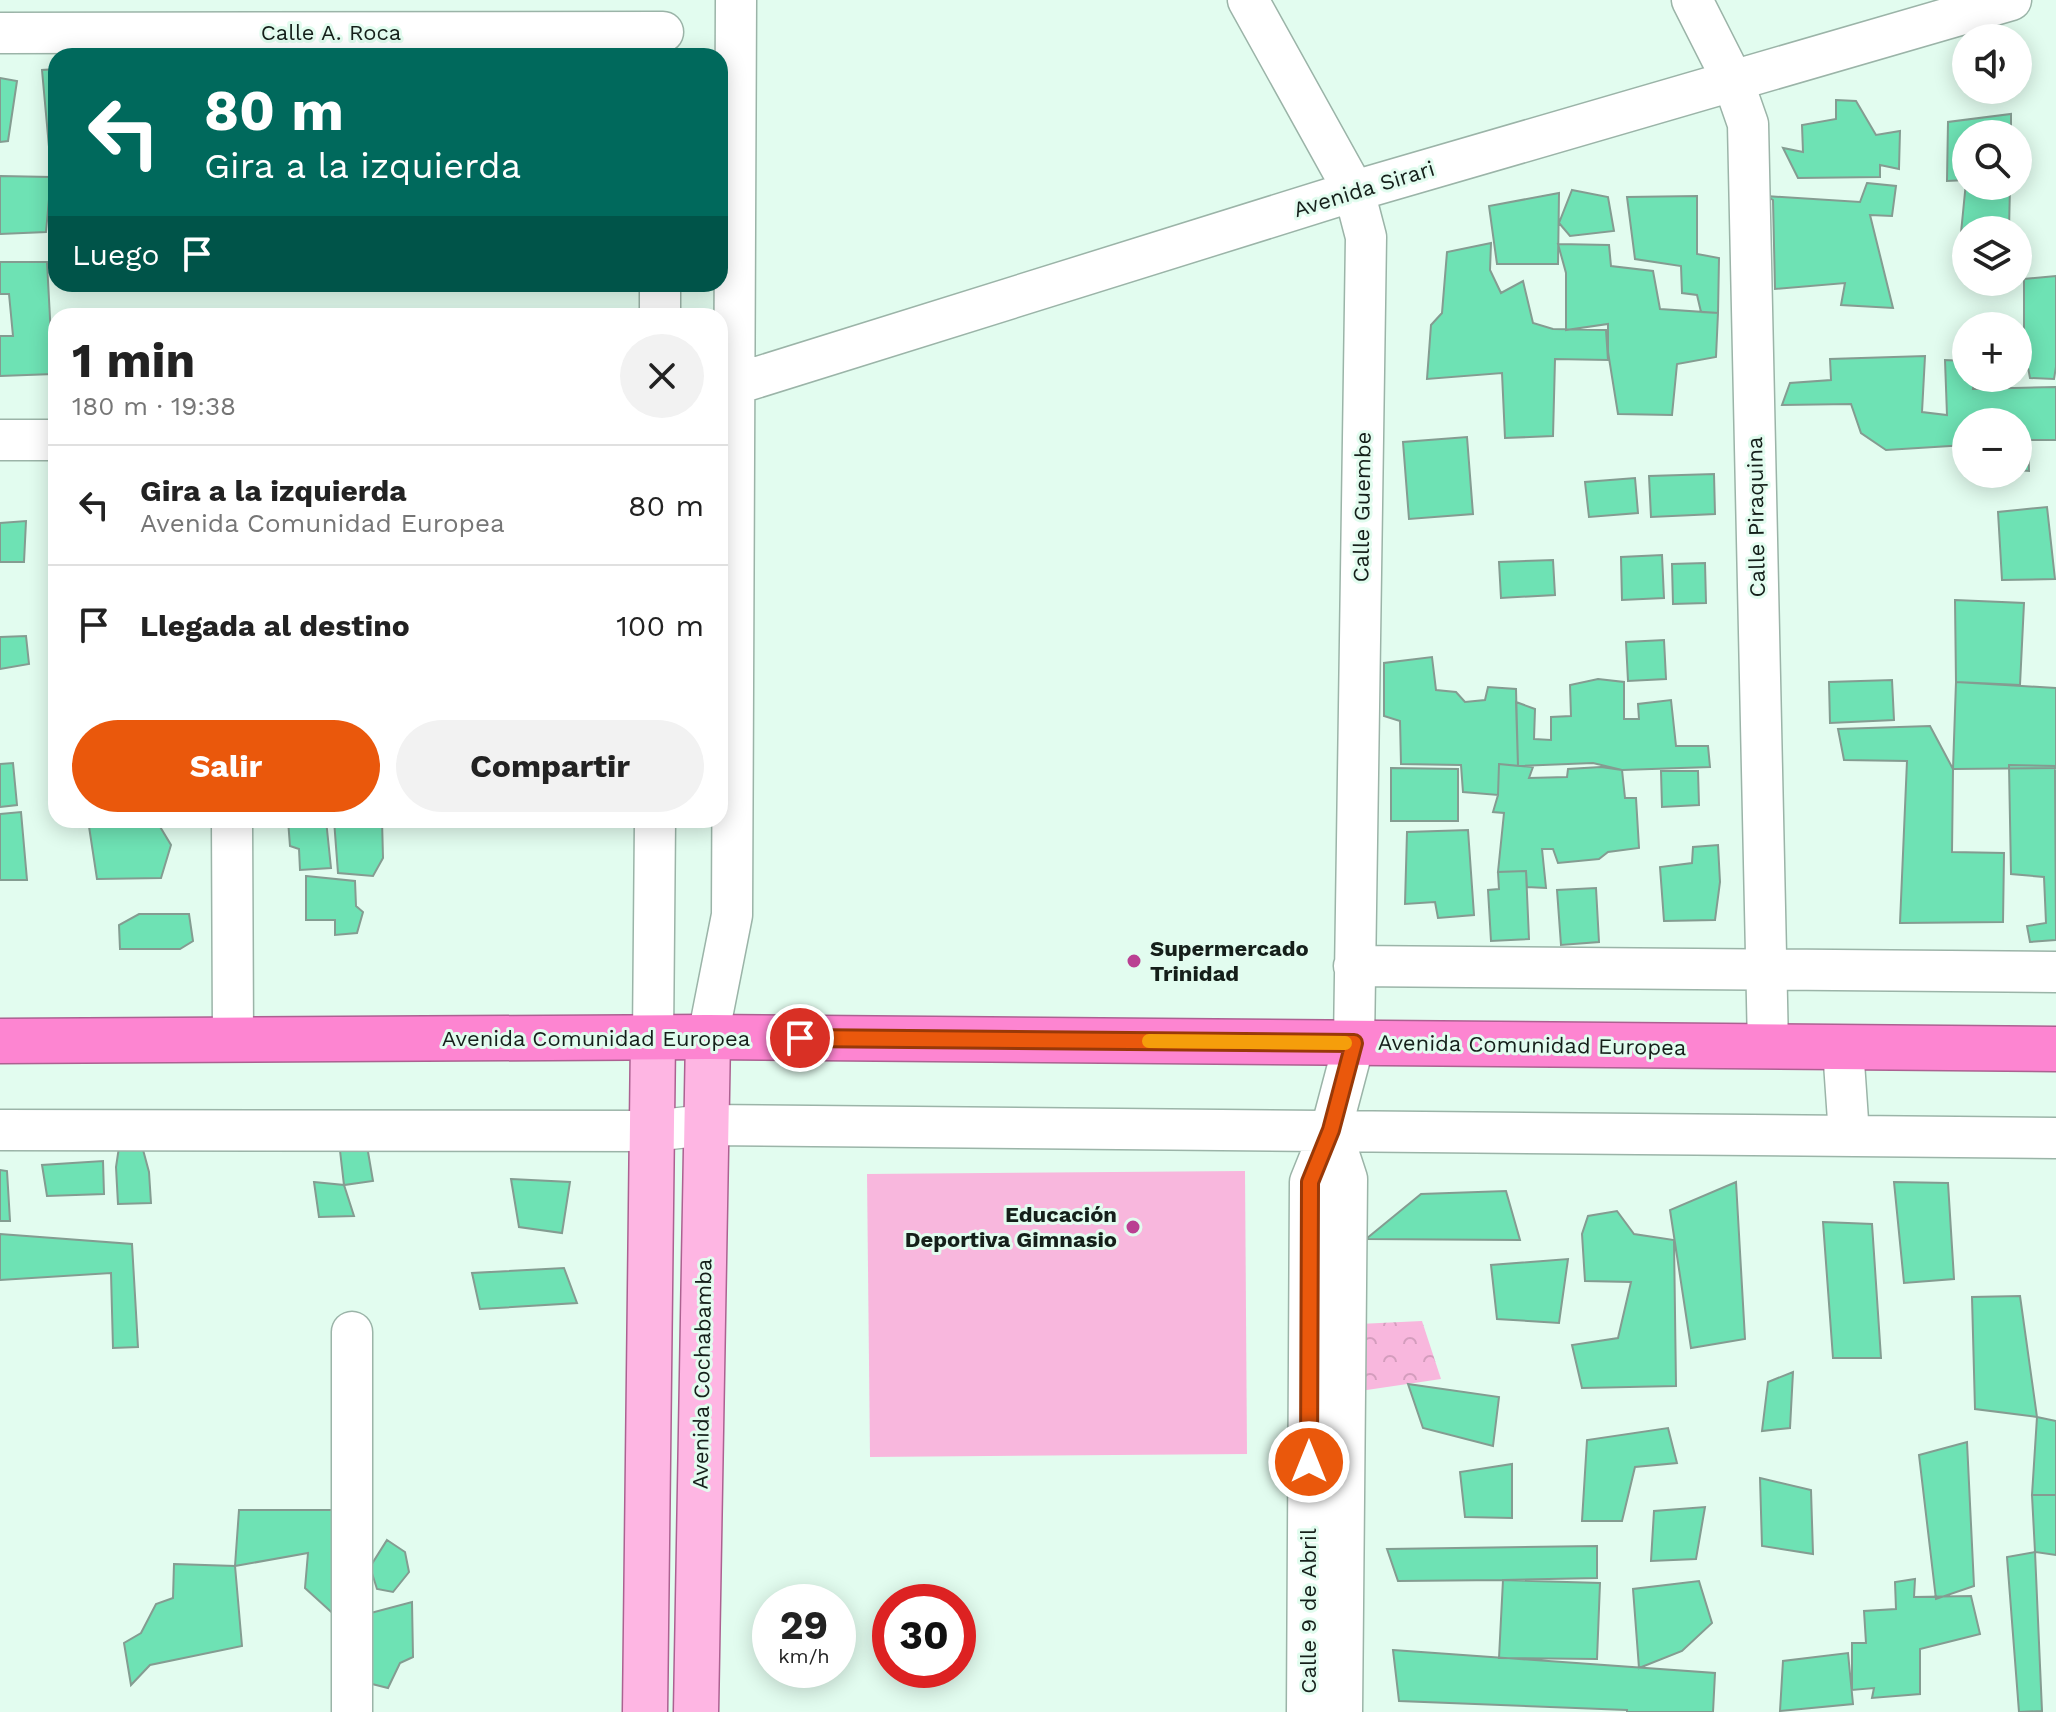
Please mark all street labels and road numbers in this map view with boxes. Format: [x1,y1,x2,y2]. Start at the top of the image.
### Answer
street label: Calle A. Roca [261,20,401,45]
street label: Avenida Sirari [1290,156,1438,222]
street label: Calle Guembe [1348,431,1376,583]
street label: Calle Piraquina [1742,436,1770,598]
street label: Avenida Comunidad Europea [442,1026,750,1051]
street label: Avenida Comunidad Europea [1378,1030,1686,1060]
street label: Avenida Cochabamba [687,1258,717,1490]
street label: Calle 9 de Abril [1296,1528,1321,1694]

